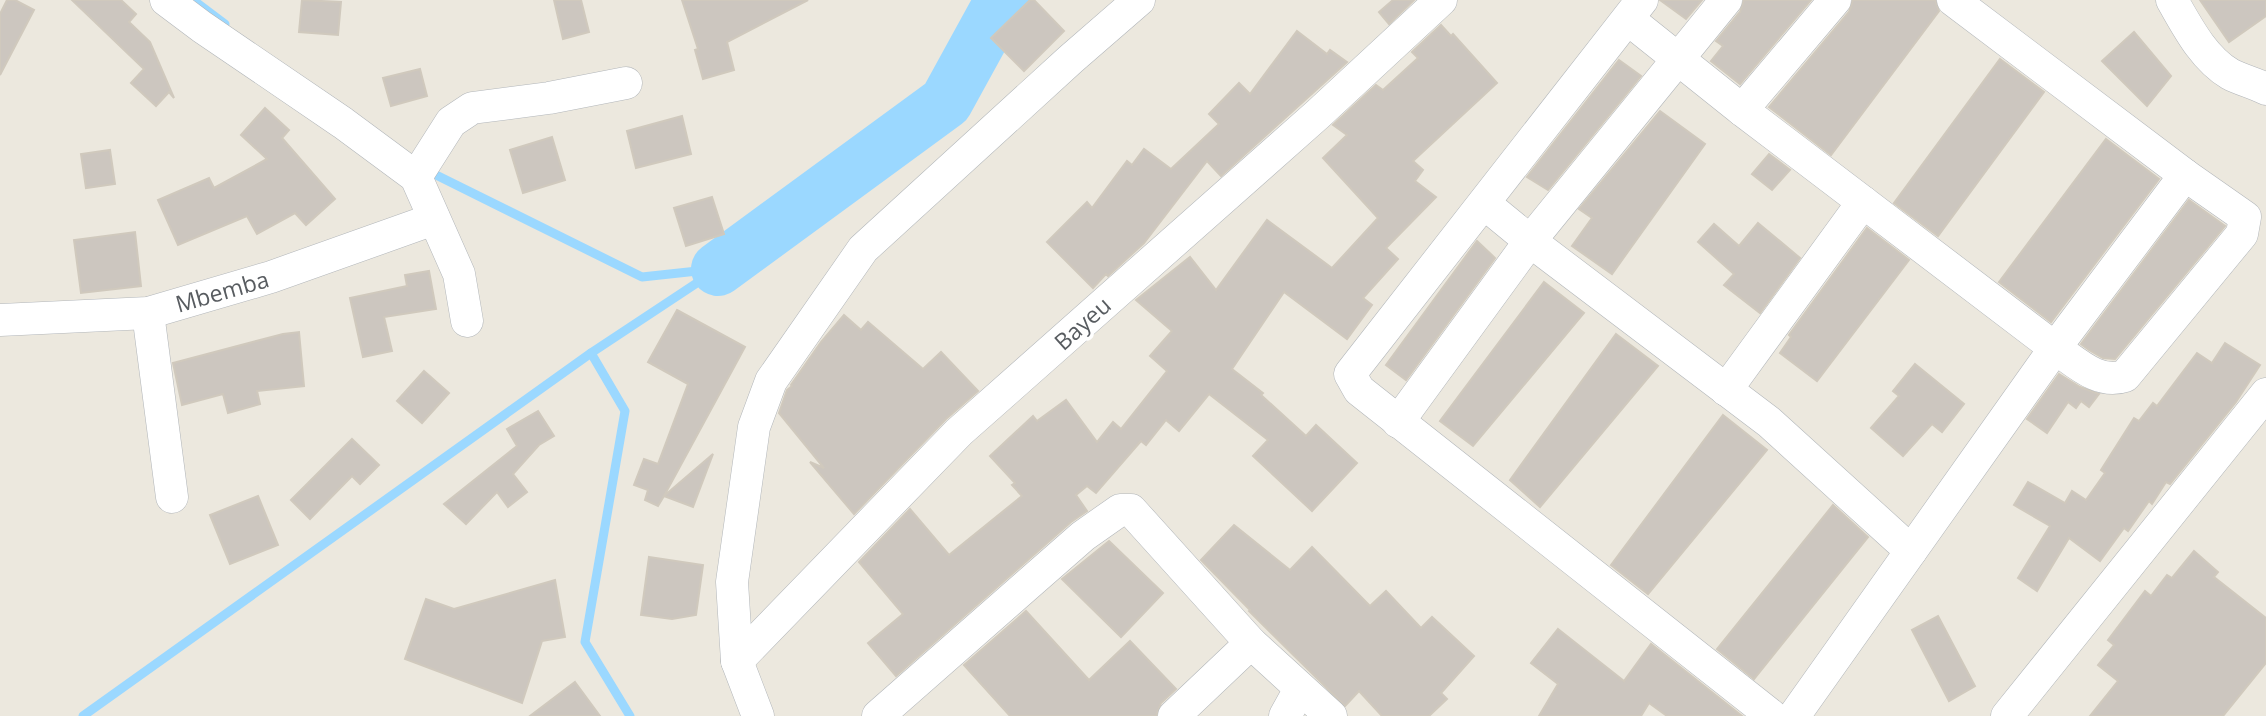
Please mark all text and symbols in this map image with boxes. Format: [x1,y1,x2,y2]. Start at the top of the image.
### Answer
street label: Mbemba [172,262,272,320]
street label: Bayeu [1047,289,1117,357]

